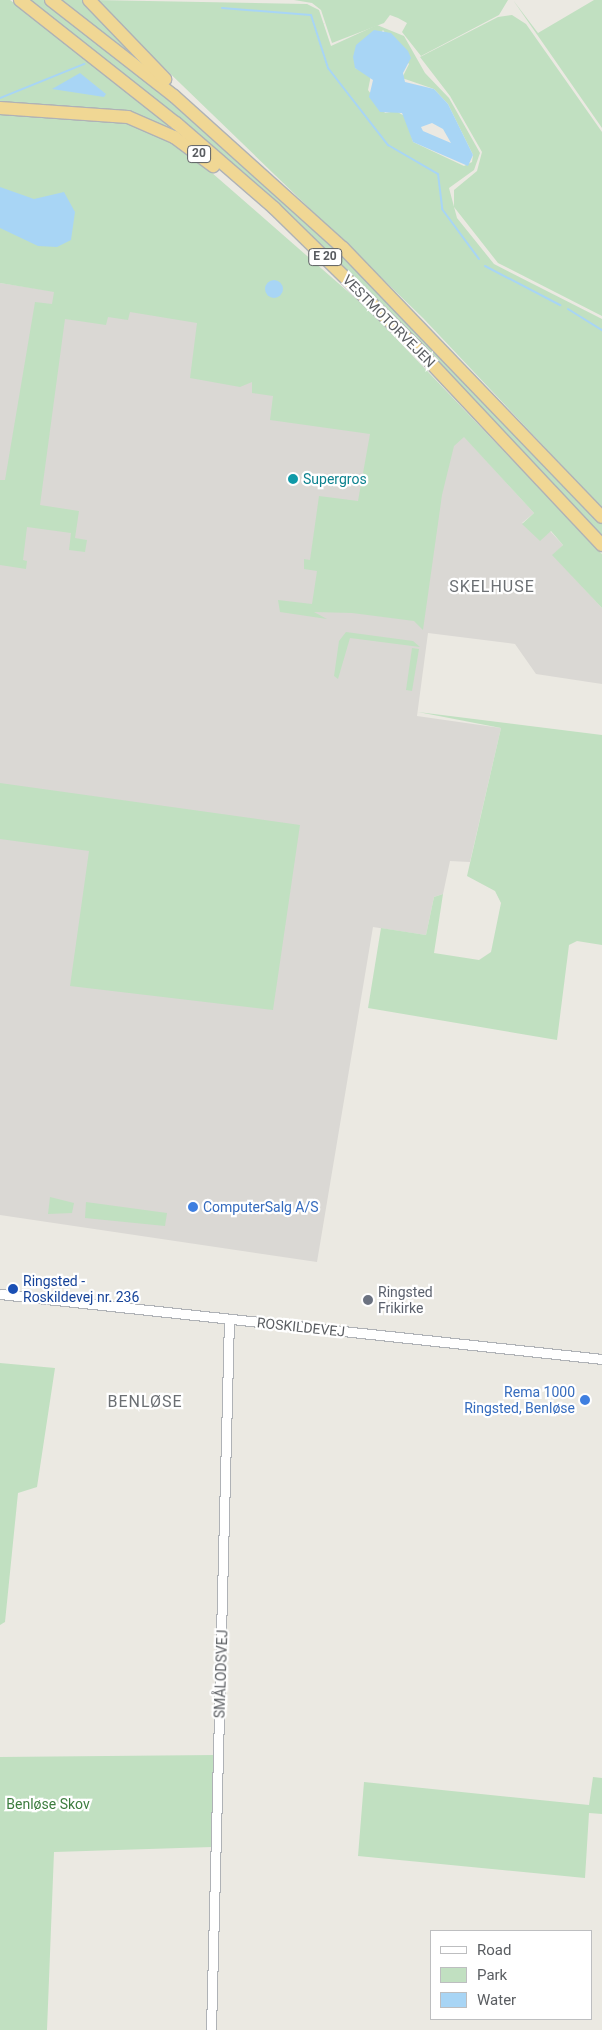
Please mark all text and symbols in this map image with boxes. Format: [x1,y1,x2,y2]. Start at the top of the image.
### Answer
road number: 20 [186,144,212,164]
road number: E 20 [308,248,342,266]
street label: VESTMOTORVEJEN [339,271,439,371]
place label: Supergros [303,471,367,487]
marker: Supergros [287,473,299,485]
district label: SKELHUSE [448,577,536,597]
place label: ComputerSalg A/S [203,1199,319,1215]
marker: ComputerSalg A/S [187,1201,199,1213]
place label: Ringsted - Roskildevej nr. 236 [23,1273,139,1305]
marker: Ringsted - Roskildevej nr. 236 [7,1283,19,1295]
place label: Ringsted Frikirke [378,1284,433,1316]
marker: Ringsted Frikirke [362,1294,374,1306]
street label: ROSKILDEVEJ [256,1314,346,1340]
place label: Rema 1000 Ringsted, Benløse [464,1384,575,1416]
district label: BENLØSE [107,1392,183,1412]
marker: Rema 1000 Ringsted, Benløse [579,1394,591,1406]
street label: SMÅLODSVEJ [211,1629,231,1719]
park label: Benløse Skov [6,1796,90,1812]
legend [430,1930,592,2020]
text: Road [477,1941,511,1959]
text: Park [477,1966,507,1984]
text: Water [477,1991,516,2009]

